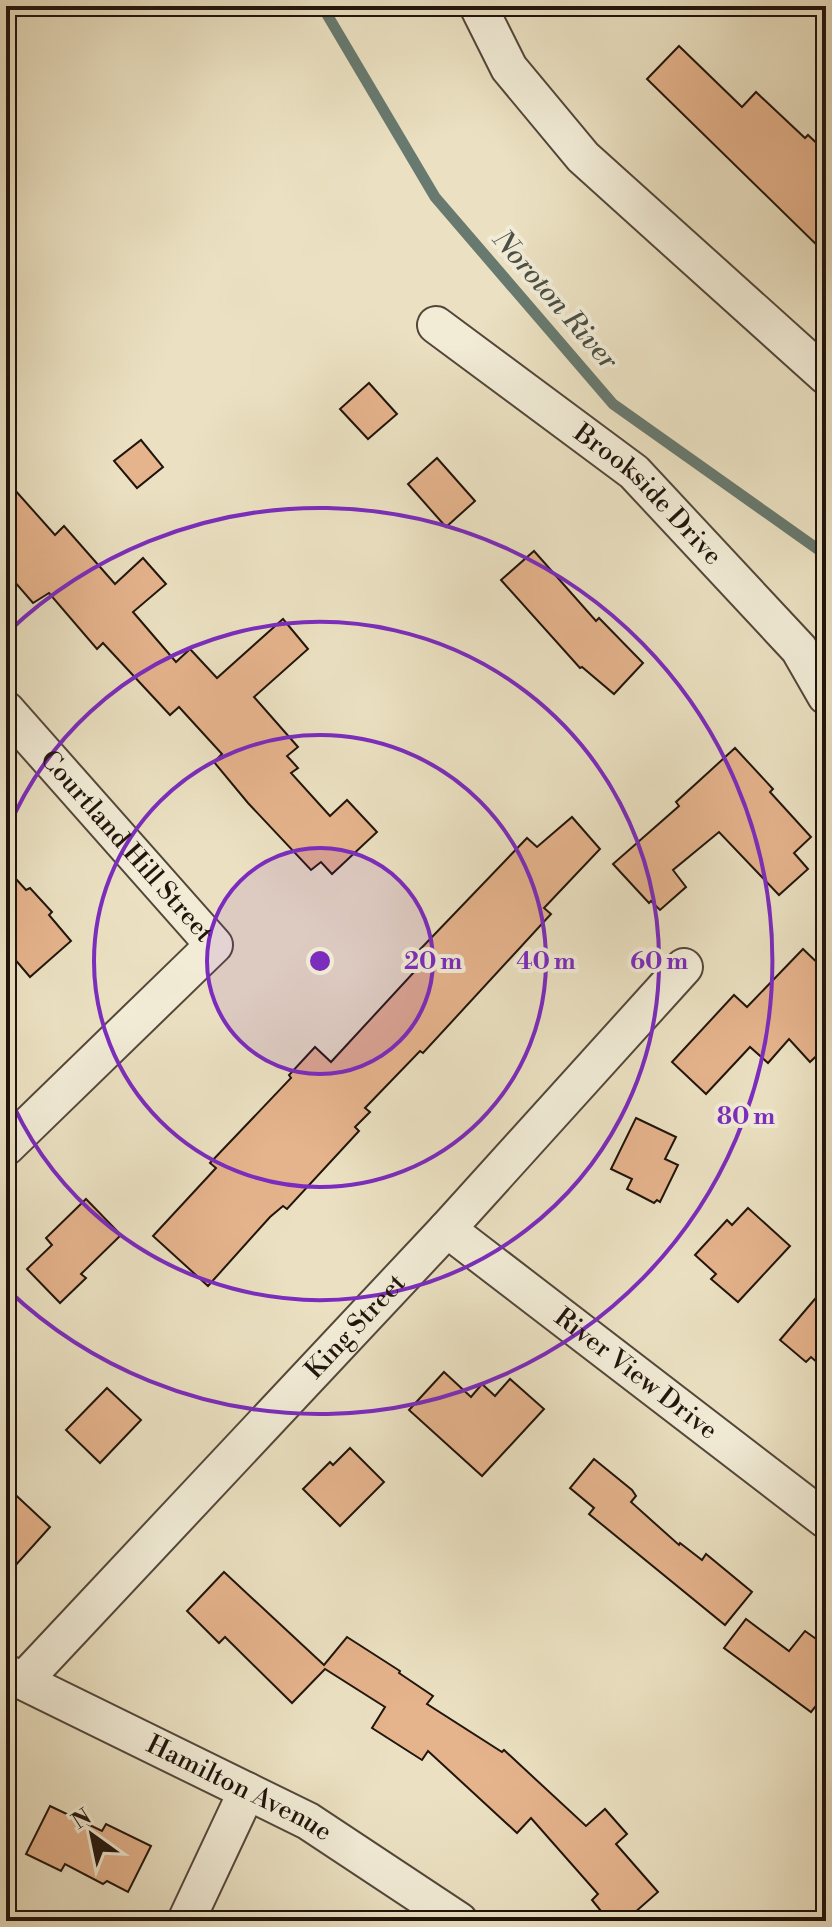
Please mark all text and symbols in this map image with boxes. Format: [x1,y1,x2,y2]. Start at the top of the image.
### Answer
water label: Noroton River [484,222,626,378]
street label: Brookside Drive [567,416,729,572]
street label: Courtland Hill Street [33,743,220,949]
centre of rings [306,947,334,975]
text: 20 m [404,947,462,977]
text: 40 m [516,947,576,977]
text: 60 m [630,947,688,977]
text: 80 m [717,1102,775,1132]
street label: King Street [298,1267,413,1386]
street label: River View Drive [548,1301,724,1447]
street label: Hamilton Avenue [141,1728,338,1848]
north arrow [52,1795,132,1875]
text: N [67,1803,97,1836]

